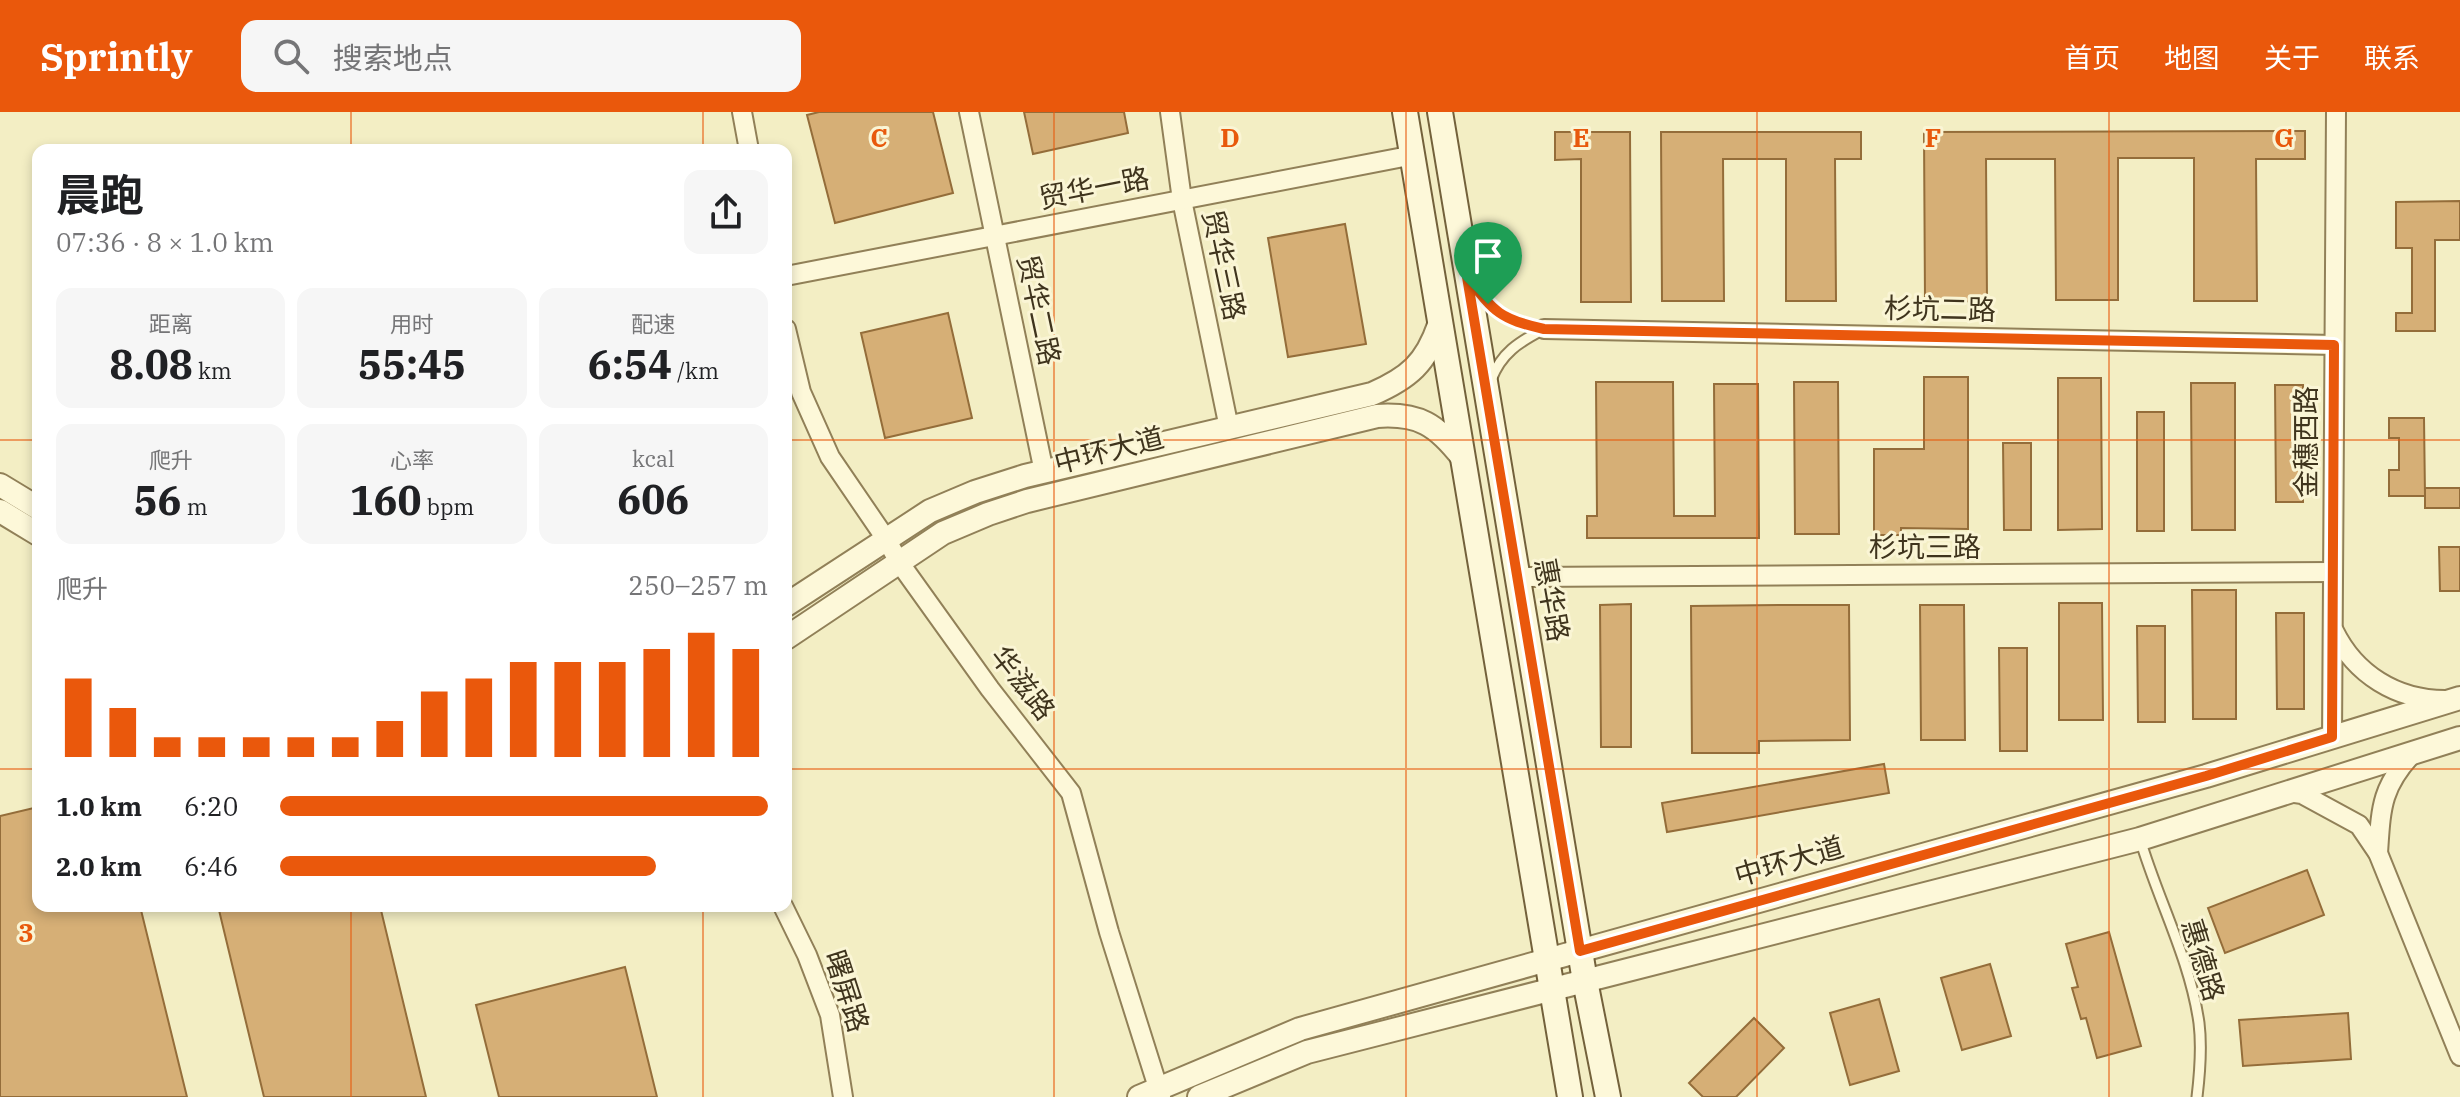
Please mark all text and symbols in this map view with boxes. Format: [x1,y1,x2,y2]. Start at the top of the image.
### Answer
search box [241,20,801,92]
text: Sprintly [40,32,193,81]
icon: search [269,34,313,78]
text: 搜索地点 [333,38,453,77]
text: 首页 [2064,39,2120,76]
text: 地图 [2164,39,2220,76]
text: 关于 [2264,39,2320,76]
text: 联系 [2364,39,2420,76]
text: C [870,120,888,154]
text: D [1220,120,1240,154]
text: E [1572,120,1590,154]
text: F [1925,120,1941,154]
text: G [2274,120,2294,154]
street label: 贸华一路 [1035,159,1152,216]
text: 晨跑 [56,166,144,223]
button: share [684,170,768,254]
street label: 贸华三路 [1195,206,1254,324]
pin [1454,222,1522,304]
text: 07:36 · 8 × 1.0 km [56,225,274,259]
icon: arrive [1466,234,1510,278]
street label: 贸华二路 [1010,251,1069,369]
street label: 杉坑二路 [1884,289,1996,328]
text: 距离 [149,309,193,338]
text: 用时 [390,309,434,338]
text: 配速 [631,309,675,338]
text: 8.08 [110,338,193,390]
text: 55:45 [358,338,466,390]
text: 6:54 [588,338,672,390]
text: km [193,356,232,385]
text: /km [672,356,719,385]
street label: 金穗西路 [2287,386,2324,498]
street label: 中环大道 [1050,418,1168,481]
text: kcal [632,444,675,473]
text: 爬升 [149,445,193,474]
text: 心率 [390,445,434,474]
text: 606 [617,473,689,525]
text: 56 [134,474,182,526]
text: 160 [350,474,422,526]
text: m [182,492,208,521]
text: bpm [422,492,474,521]
street label: 杉坑三路 [1869,528,1981,565]
street label: 惠华路 [1527,555,1578,644]
text: 250–257 m [628,568,768,602]
text: 爬升 [56,571,108,605]
street label: 华滋路 [983,638,1064,727]
text: 1.0 km [56,789,142,823]
text: 6:20 [184,789,238,823]
street label: 中环大道 [1730,827,1848,894]
text: 2.0 km [56,849,142,883]
text: 6:46 [184,849,238,883]
street label: 惠德路 [2174,914,2233,1005]
text: 3 [18,915,34,949]
street label: 曙屏路 [817,945,878,1037]

